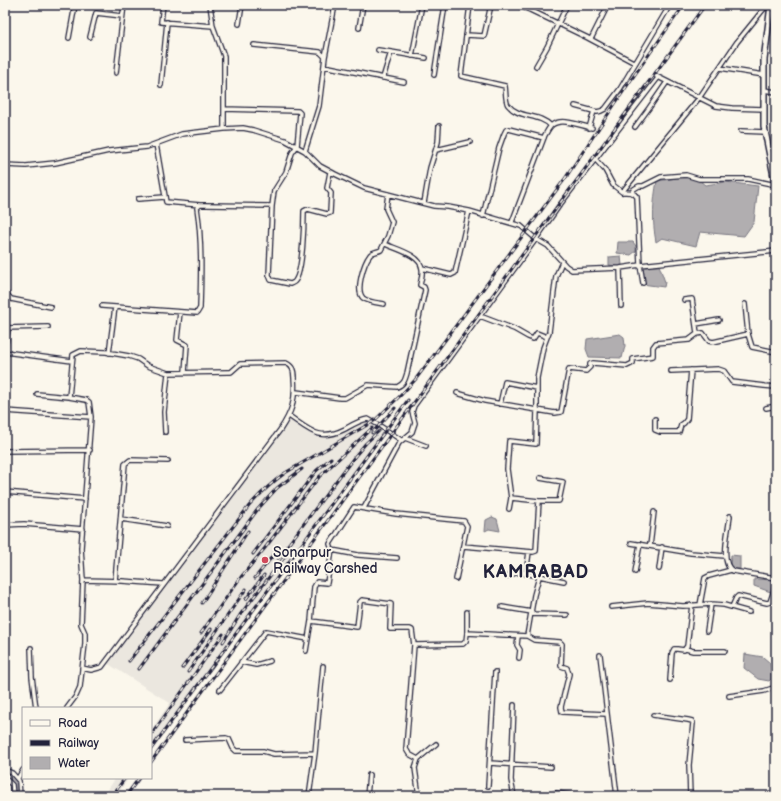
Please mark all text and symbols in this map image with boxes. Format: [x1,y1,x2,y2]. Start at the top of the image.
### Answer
place label: Sonarpur Railway Carshed [273,544,378,577]
marker: Sonarpur Railway Carshed [260,555,270,565]
district label: KAMRABAD [483,562,589,583]
legend [22,707,152,779]
text: Road [58,716,87,731]
text: Railway [58,736,100,751]
text: Water [58,756,90,771]

